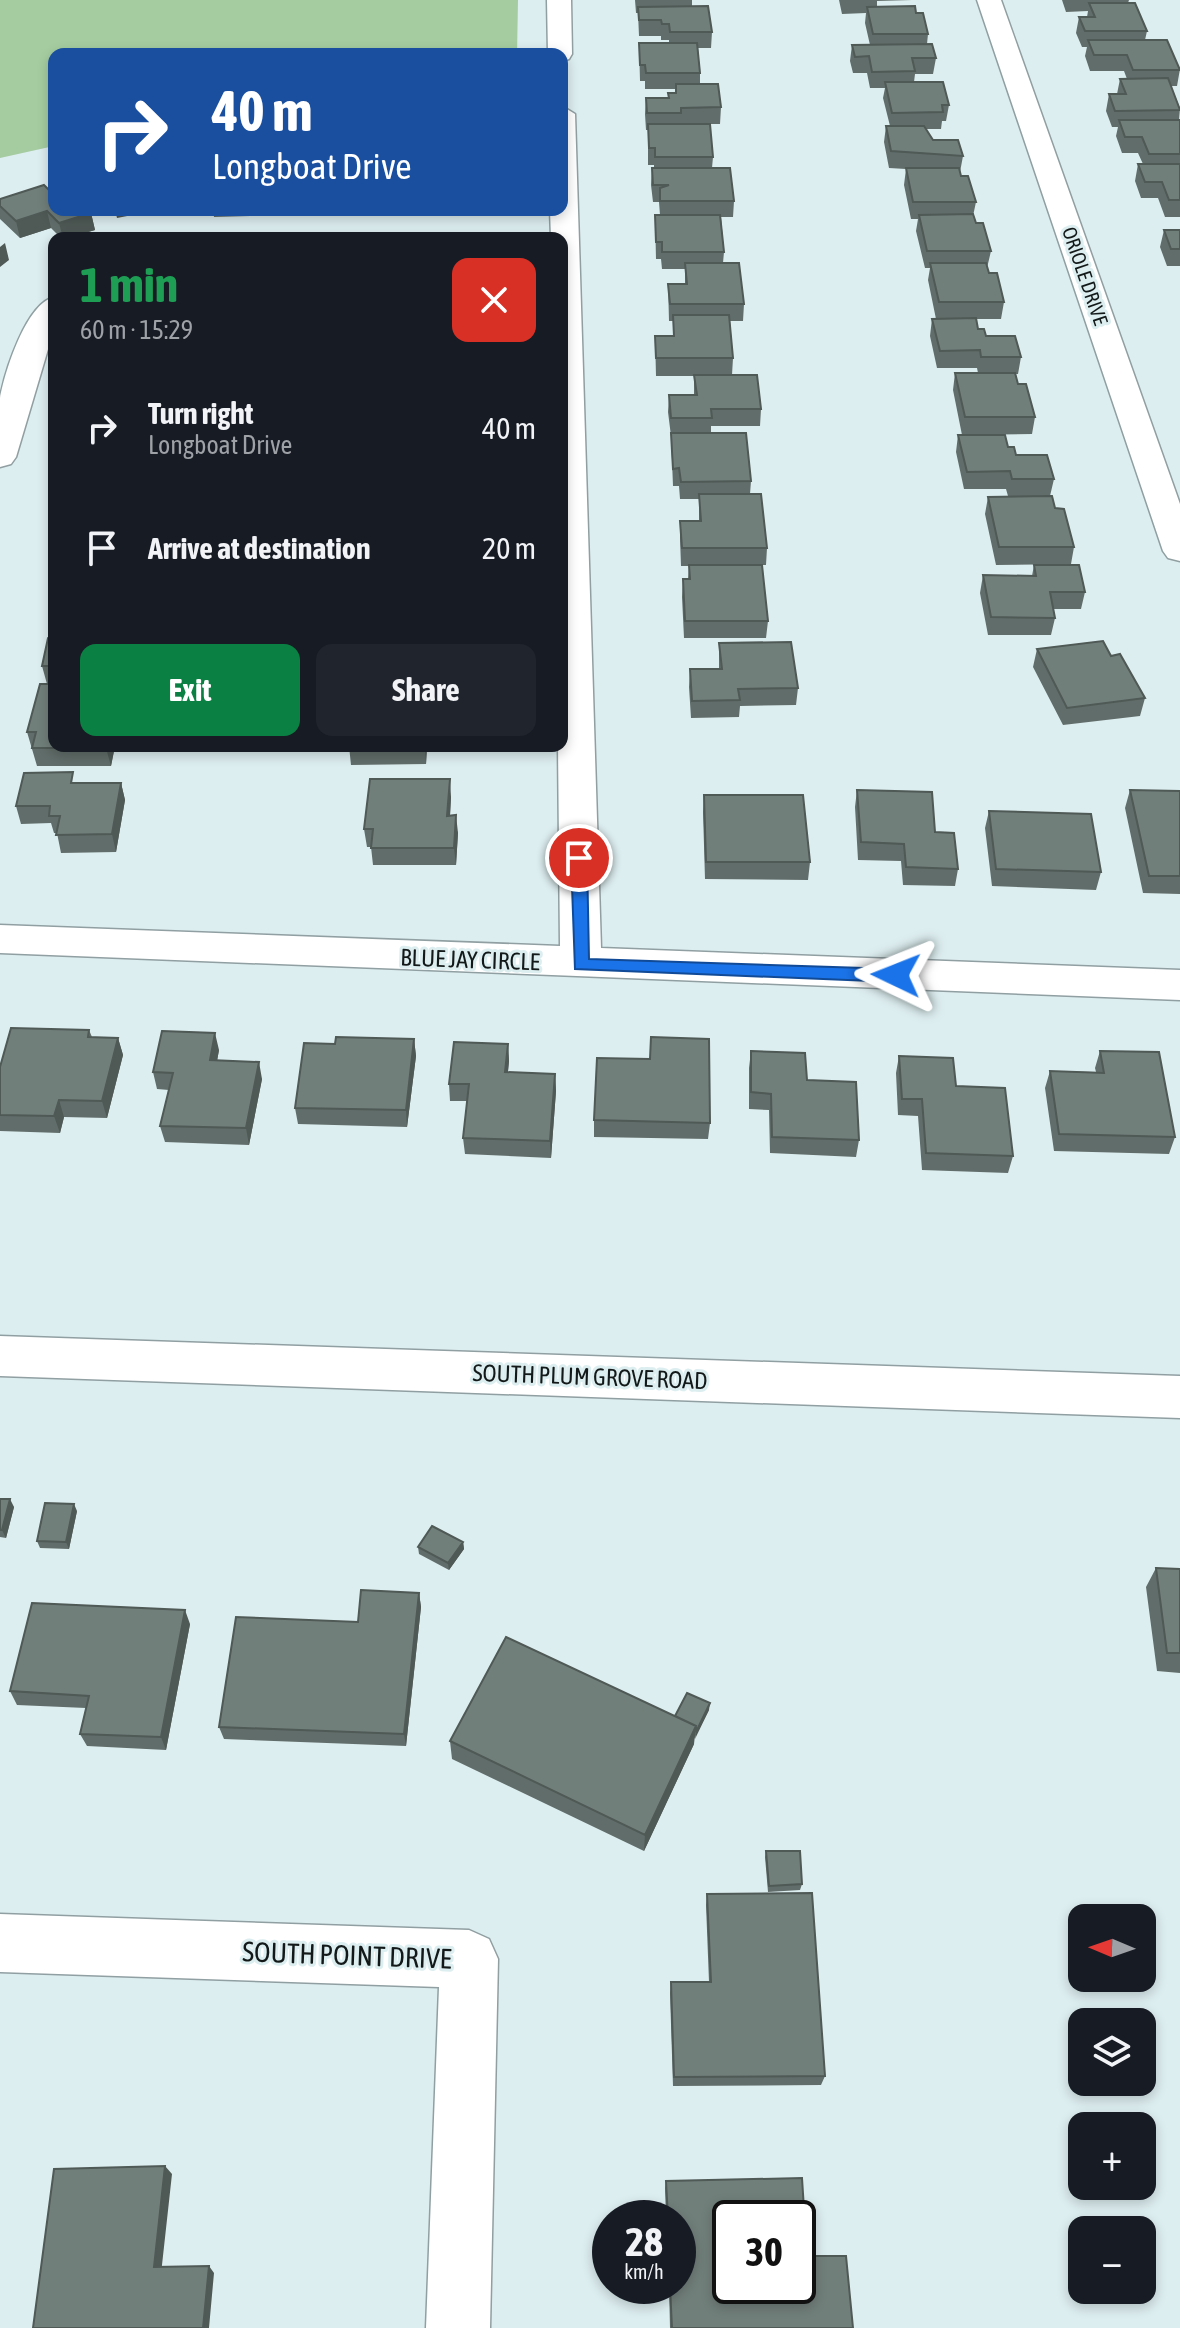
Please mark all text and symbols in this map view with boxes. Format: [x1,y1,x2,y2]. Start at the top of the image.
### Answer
text: 40 m [212,79,313,143]
icon: right [80,80,184,184]
text: Longboat Drive [212,145,412,187]
street label: ORIOLE DRIVE [1058,224,1113,328]
text: 1 min [80,257,178,312]
button: close [452,258,536,342]
text: 60 m · 15:29 [80,315,193,345]
text: Turn right [148,396,254,430]
icon: right [80,406,124,450]
text: 40 m [482,411,536,445]
text: Longboat Drive [148,430,292,460]
icon: arrive [80,526,124,570]
text: Arrive at destination [148,531,370,565]
text: 20 m [482,531,536,565]
button: Exit [80,644,300,736]
button: Share [316,644,536,736]
pin [545,824,613,892]
icon: arrive [557,836,601,880]
position arrow [854,933,938,1017]
street label: BLUE JAY CIRCLE [400,944,540,975]
street label: SOUTH PLUM GROVE ROAD [472,1359,708,1394]
north arrow [1068,1904,1156,1992]
map controls [1068,1904,1156,2304]
street label: SOUTH POINT DRIVE [242,1935,452,1975]
button: layers [1068,2008,1156,2096]
button: + [1068,2112,1156,2200]
speed limit sign: 30 [712,2200,816,2304]
button: − [1068,2216,1156,2304]
text: 28 [625,2219,663,2264]
text: km/h [624,2260,664,2283]

